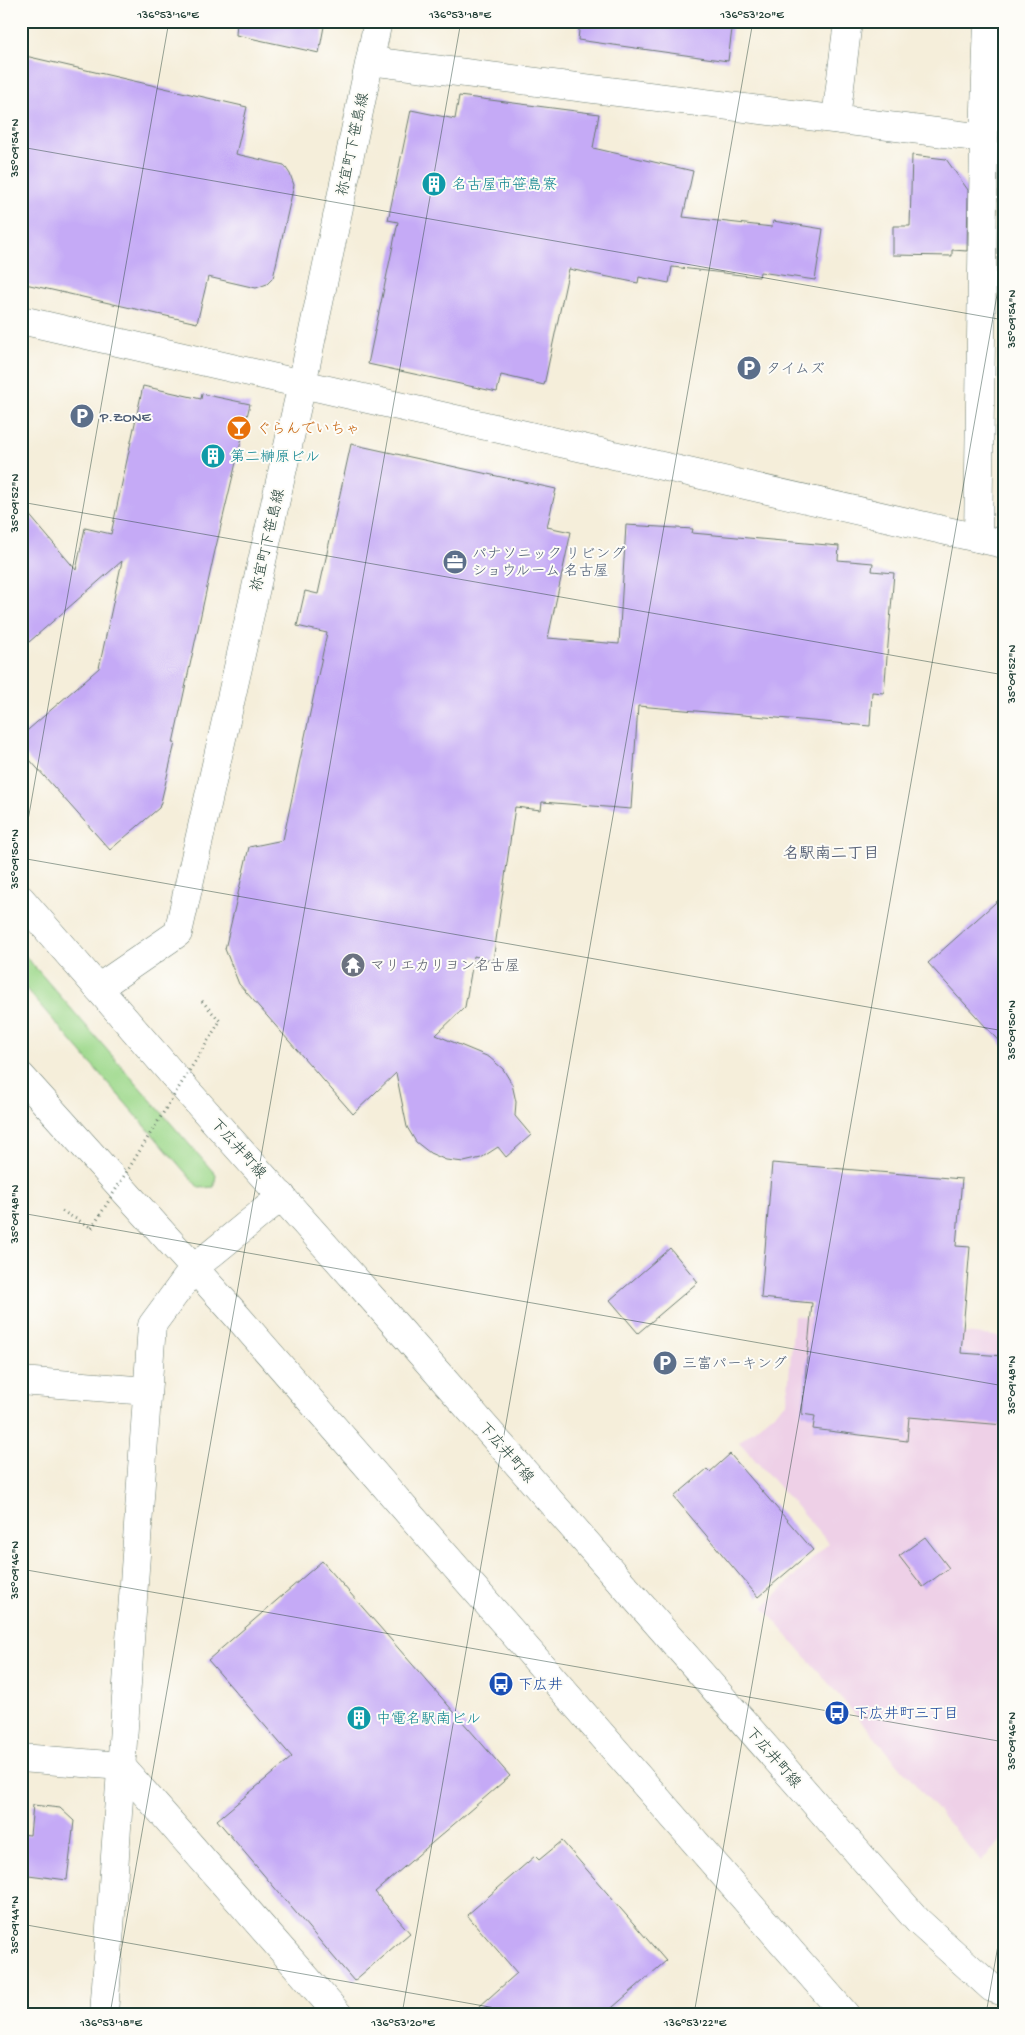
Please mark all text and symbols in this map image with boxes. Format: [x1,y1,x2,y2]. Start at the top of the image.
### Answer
text: 136°53'16"E [136,9,199,23]
text: 136°53'18"E [428,9,492,23]
text: 136°53'20"E [719,9,784,23]
street label: 祢宜町下笹島線 [333,91,374,198]
text: 35°09'54"N [9,119,23,178]
building icon: 名古屋市笹島寮 [421,171,447,197]
place label: 名古屋市笹島寮 [452,176,557,195]
text: 35°09'54"N [1006,290,1020,349]
parking icon: タイムズ [736,355,762,381]
place label: タイムズ [766,361,825,379]
parking icon: P.ZONE [69,403,95,429]
place label: P.ZONE [99,409,152,427]
bar icon: ぐらんでいちゃ [226,415,252,441]
place label: ぐらんでいちゃ [256,421,360,439]
building icon: 第二榊原ビル [200,443,226,469]
place label: 第二榊原ビル [230,448,320,467]
text: 35°09'52"N [9,473,23,533]
street label: 祢宜町下笹島線 [247,487,290,594]
place label: パナソニック リビング ショウルーム 名古屋 [472,545,626,581]
office icon: パナソニック リビング ショウルーム 名古屋 [442,549,468,575]
text: 35°09'52"N [1006,644,1020,704]
text: 35°09'50"N [9,829,23,890]
district label: 名駅南二丁目 [783,844,879,865]
temple icon: マリエカリヨン名古屋 [340,952,366,978]
place label: マリエカリヨン名古屋 [370,958,520,976]
text: 35°09'50"N [1006,1000,1020,1061]
street label: 下広井町線 [206,1115,270,1183]
text: 35°09'48"N [9,1184,23,1244]
parking icon: 三富パーキング [652,1350,678,1376]
place label: 三富パーキング [682,1355,787,1374]
text: 35°09'48"N [1006,1355,1020,1415]
street label: 下広井町線 [474,1418,538,1488]
text: 35°09'46"N [9,1541,23,1600]
bus stop icon: 下広井 [488,1671,514,1697]
place label: 下広井 [518,1676,563,1695]
bus stop icon: 下広井町三丁目 [824,1700,850,1726]
building icon: 中電名駅南ビル [346,1705,372,1731]
place label: 下広井町三丁目 [854,1705,959,1724]
place label: 中電名駅南ビル [376,1710,481,1729]
text: 35°09'46"N [1006,1712,1020,1771]
street label: 下広井町線 [741,1723,805,1793]
text: 35°09'44"N [9,1896,23,1955]
text: 136°53'18"E [79,2017,143,2031]
text: 136°53'20"E [370,2017,435,2031]
text: 136°53'22"E [663,2017,727,2031]

